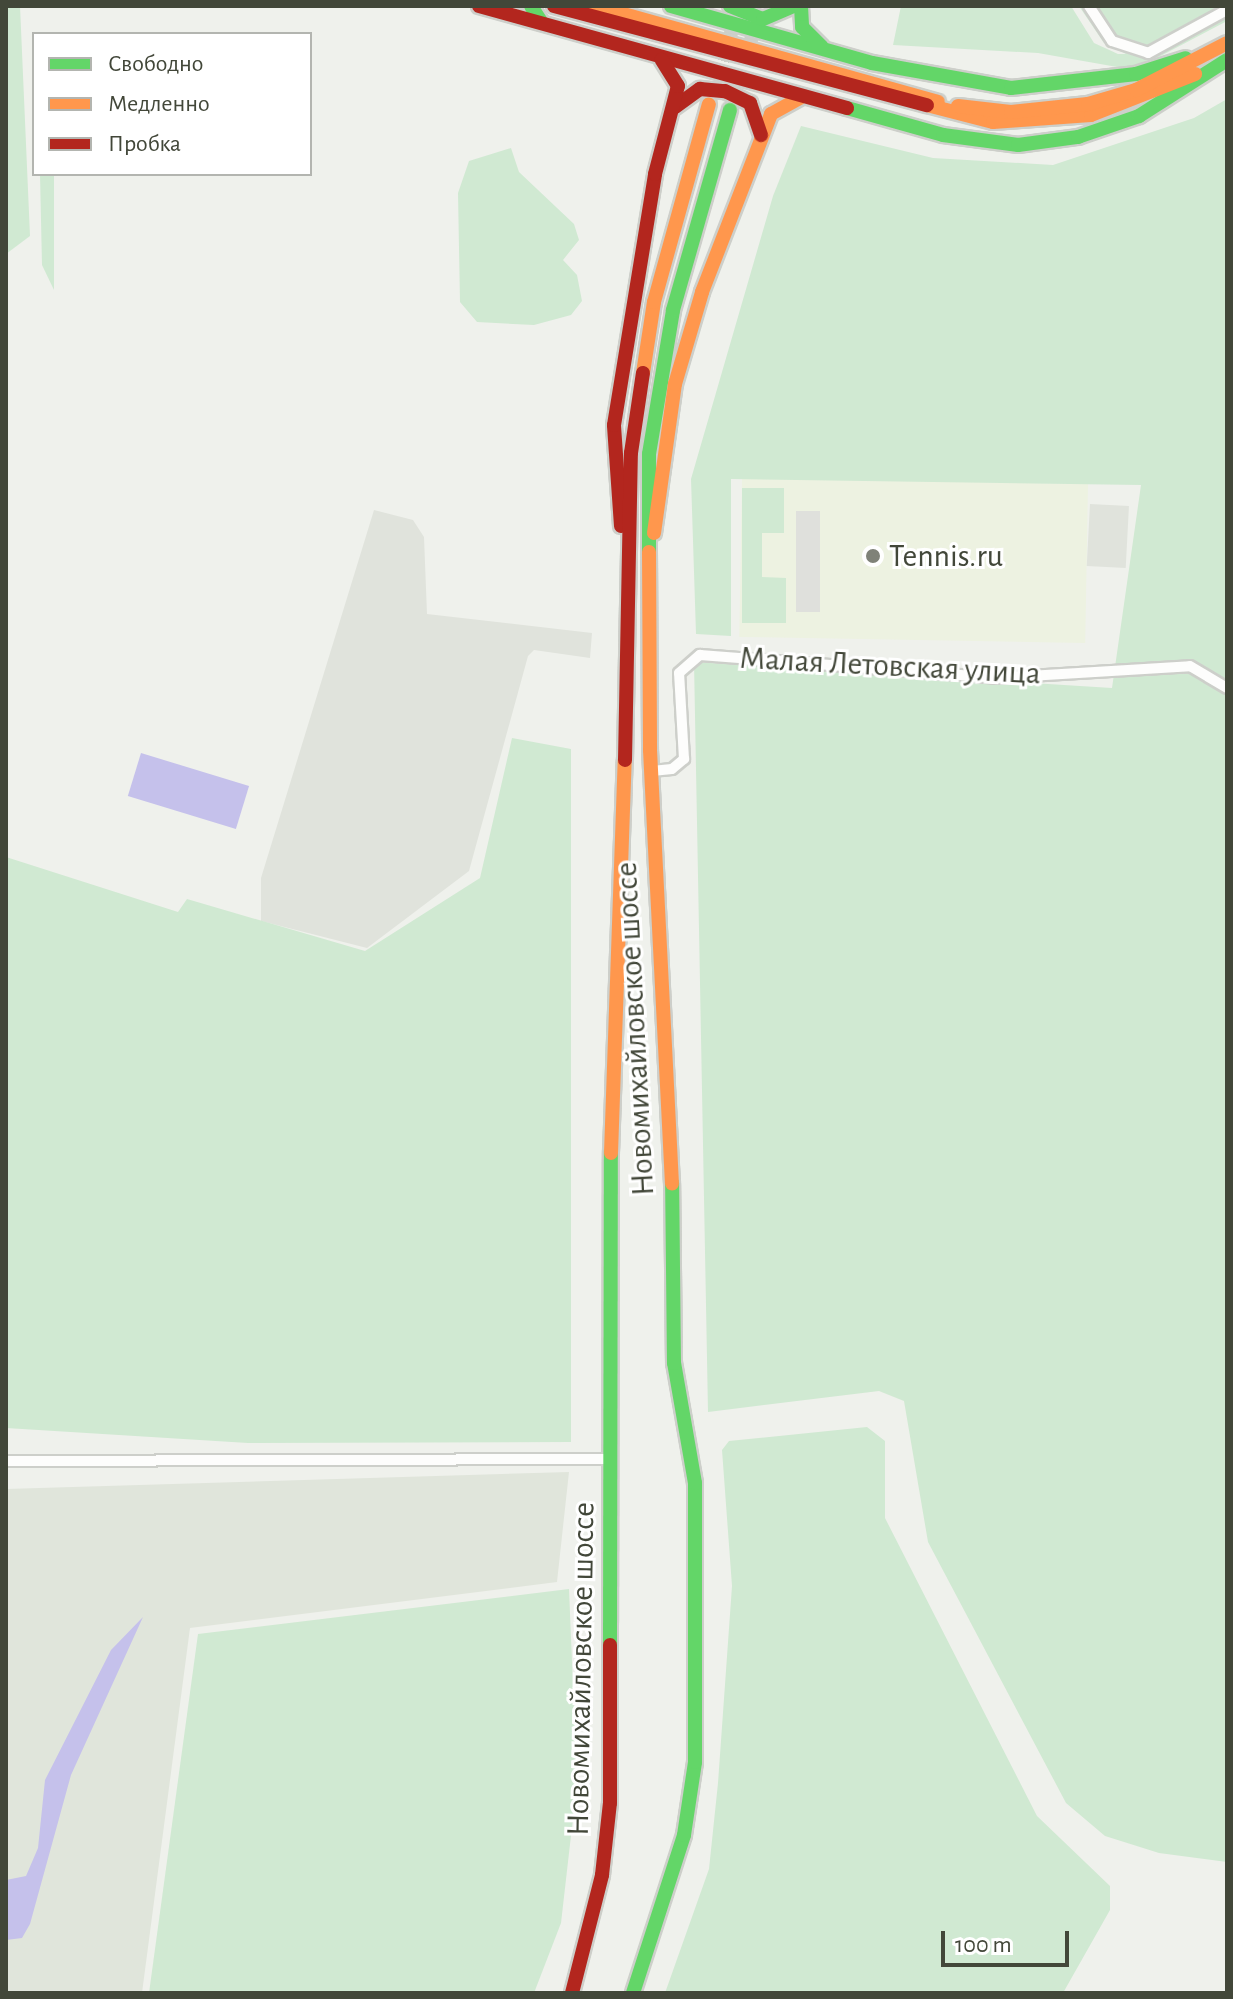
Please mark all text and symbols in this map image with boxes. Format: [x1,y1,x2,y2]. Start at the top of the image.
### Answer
legend [32,32,312,176]
text: Свободно [108,52,203,76]
text: Медленно [108,92,210,116]
text: Пробка [108,132,181,156]
place label: Tennis.ru [889,537,1003,575]
marker: Tennis.ru [864,547,882,565]
street label: Малая Летовская улица [738,639,1042,693]
street label: Новомихайловское шоссе [607,861,663,1197]
street label: Новомихайловское шоссе [559,1502,603,1836]
scale bar [945,1915,1073,1965]
text: 100 m [955,1933,1012,1957]

